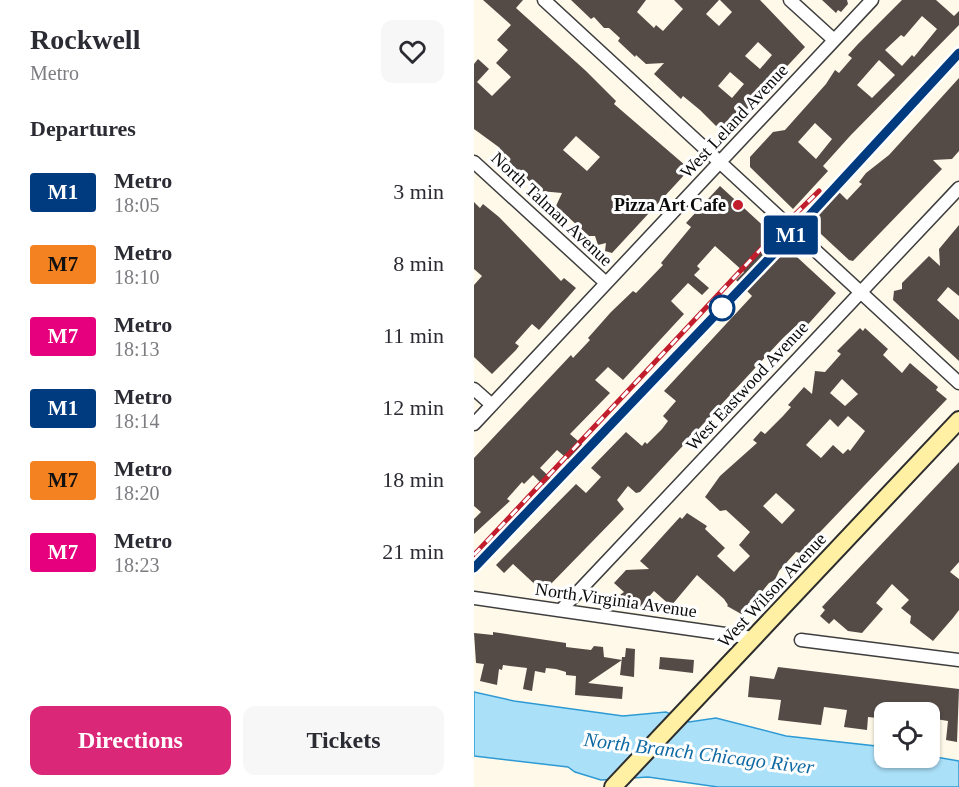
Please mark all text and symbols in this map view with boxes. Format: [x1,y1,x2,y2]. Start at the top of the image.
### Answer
button: heart [381,20,444,83]
text: Rockwell [30,24,140,55]
street label: West Leland Avenue [676,60,792,182]
text: Metro [30,62,79,84]
text: Departures [30,116,136,141]
street label: North Talman Avenue [487,148,617,270]
text: Metro [114,168,172,193]
text: 3 min [393,179,444,204]
text: M1 [48,180,78,204]
text: 18:05 [114,194,160,216]
place label: Pizza Art Cafe [614,195,726,215]
marker: Pizza Art Cafe [731,198,745,212]
line badge: M1 [764,216,818,254]
text: M1 [776,223,806,247]
text: Metro [114,240,172,265]
text: 8 min [393,251,444,276]
text: M7 [48,252,78,276]
text: 18:10 [114,266,160,288]
unlabelled marker [709,295,735,321]
text: Metro [114,312,172,337]
street label: West Eastwood Avenue [682,317,812,455]
text: 11 min [383,323,444,348]
text: M7 [48,324,78,348]
text: 18:13 [114,338,160,360]
text: Metro [114,384,172,409]
text: 12 min [382,395,444,420]
text: M1 [48,396,78,420]
text: 18:14 [114,410,160,432]
text: Metro [114,456,172,481]
text: 18 min [382,467,444,492]
text: M7 [48,468,78,492]
text: 18:20 [114,482,160,504]
text: Metro [114,528,172,553]
street label: West Wilson Avenue [714,529,830,651]
text: 21 min [382,539,444,564]
text: M7 [48,540,78,564]
text: 18:23 [114,554,160,576]
street label: North Virginia Avenue [534,579,698,621]
map controls [874,702,940,768]
button: locate [874,702,940,768]
button: Directions [30,706,231,775]
button: Tickets [243,706,444,775]
water label: North Branch Chicago River [582,728,816,779]

